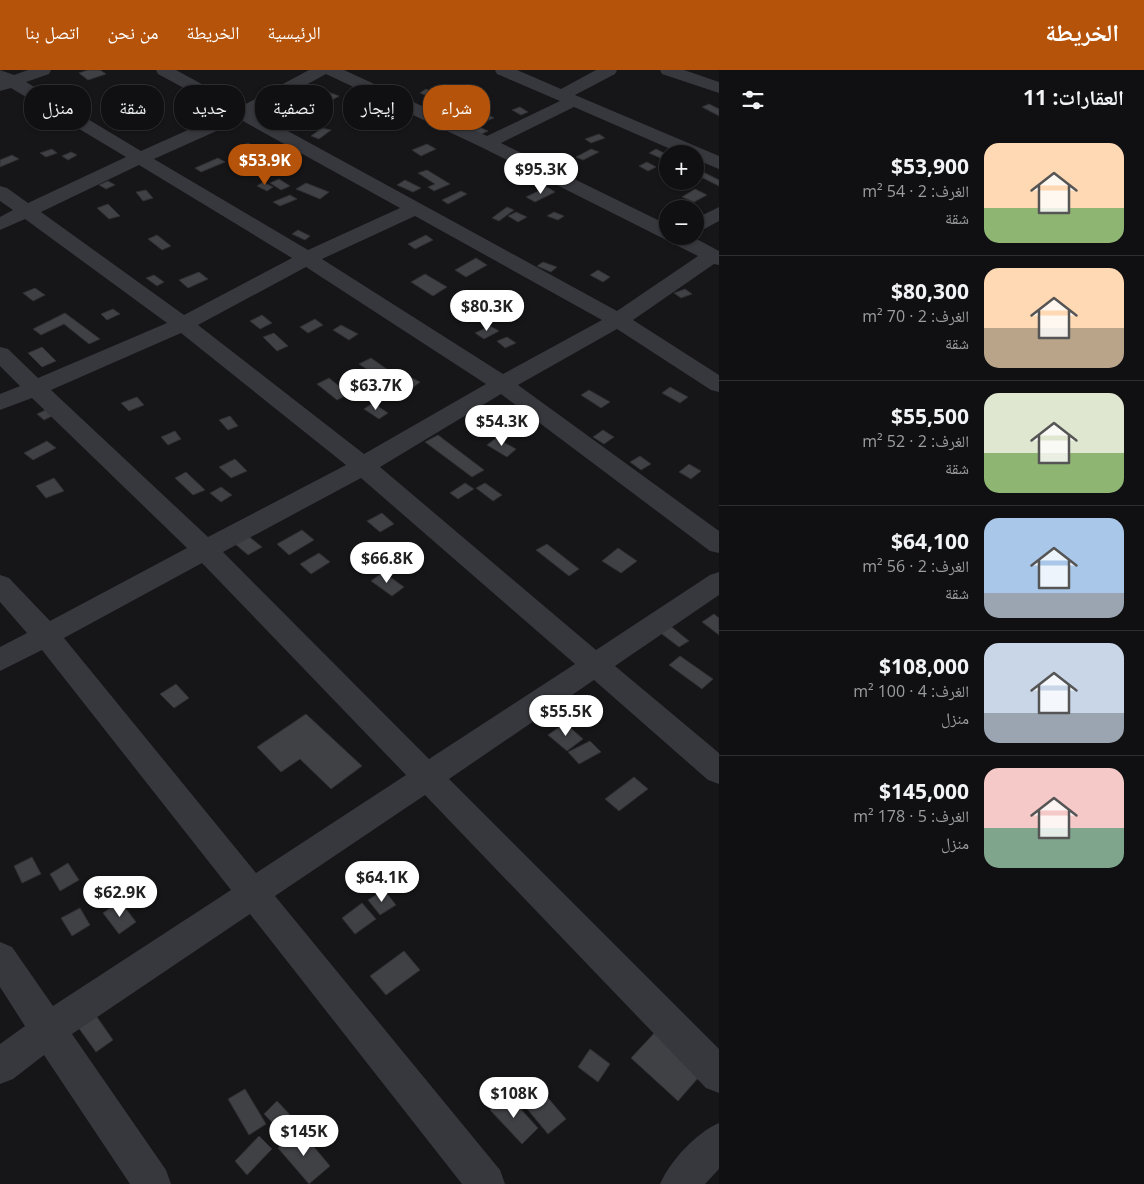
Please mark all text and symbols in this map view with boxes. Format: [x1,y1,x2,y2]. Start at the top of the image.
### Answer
text: الخريطة [1045,15,1119,48]
text: اتصل بنا [25,20,80,44]
text: من نحن [108,20,158,44]
text: الخريطة [186,20,239,44]
text: الرئيسية [267,20,321,44]
text: العقارات: 11 [1023,83,1124,111]
chip: منزل [24,85,91,130]
chip: شقة [101,85,164,130]
chip: جديد [174,85,245,130]
chip: تصفية [255,85,333,130]
chip: إيجار [343,85,413,130]
chip: شراء [423,85,490,130]
icon: filters [739,86,767,114]
pin: $53.9K [224,144,306,186]
map controls [659,145,704,245]
button: + [659,145,704,190]
text: $53.9K [239,149,291,171]
pin: $95.3K [500,152,582,195]
text: $53,900 [891,152,969,180]
text: $95.3K [515,158,567,180]
icon: home [1024,163,1084,223]
text: الغرف: 2 · 54 m² [862,180,969,202]
button: − [659,200,704,245]
text: شقة [945,207,969,229]
text: $80,300 [891,277,969,305]
icon: home [1024,288,1084,348]
pin: $80.3K [446,290,528,332]
text: $80.3K [461,295,513,317]
text: الغرف: 2 · 70 m² [862,305,969,327]
text: شقة [945,332,969,354]
pin: $63.7K [335,368,417,411]
text: $63.7K [350,374,402,396]
text: $55,500 [891,402,969,430]
pin: $54.3K [461,404,543,447]
text: $54.3K [476,410,528,432]
icon: home [1024,413,1084,473]
text: الغرف: 2 · 52 m² [862,430,969,452]
text: شقة [945,457,969,479]
text: $64,100 [891,527,969,555]
icon: home [1024,538,1084,598]
pin: $66.8K [346,542,428,584]
text: $66.8K [361,547,413,569]
text: الغرف: 2 · 56 m² [862,555,969,577]
text: شقة [945,582,969,604]
text: $108,000 [879,652,969,680]
icon: home [1024,663,1084,723]
text: الغرف: 4 · 100 m² [853,680,969,702]
pin: $55.5K [525,694,607,737]
text: $55.5K [540,700,592,722]
text: منزل [941,707,969,729]
text: $145,000 [879,777,969,805]
icon: home [1024,788,1084,848]
text: الغرف: 5 · 178 m² [853,805,969,827]
text: منزل [941,832,969,854]
pin: $64.1K [341,860,423,903]
text: $64.1K [356,866,408,888]
pin: $62.9K [79,876,161,918]
text: $62.9K [94,881,146,903]
pin: $108K [479,1076,549,1119]
text: $108K [490,1082,538,1104]
pin: $145K [269,1114,339,1157]
text: $145K [280,1120,328,1142]

